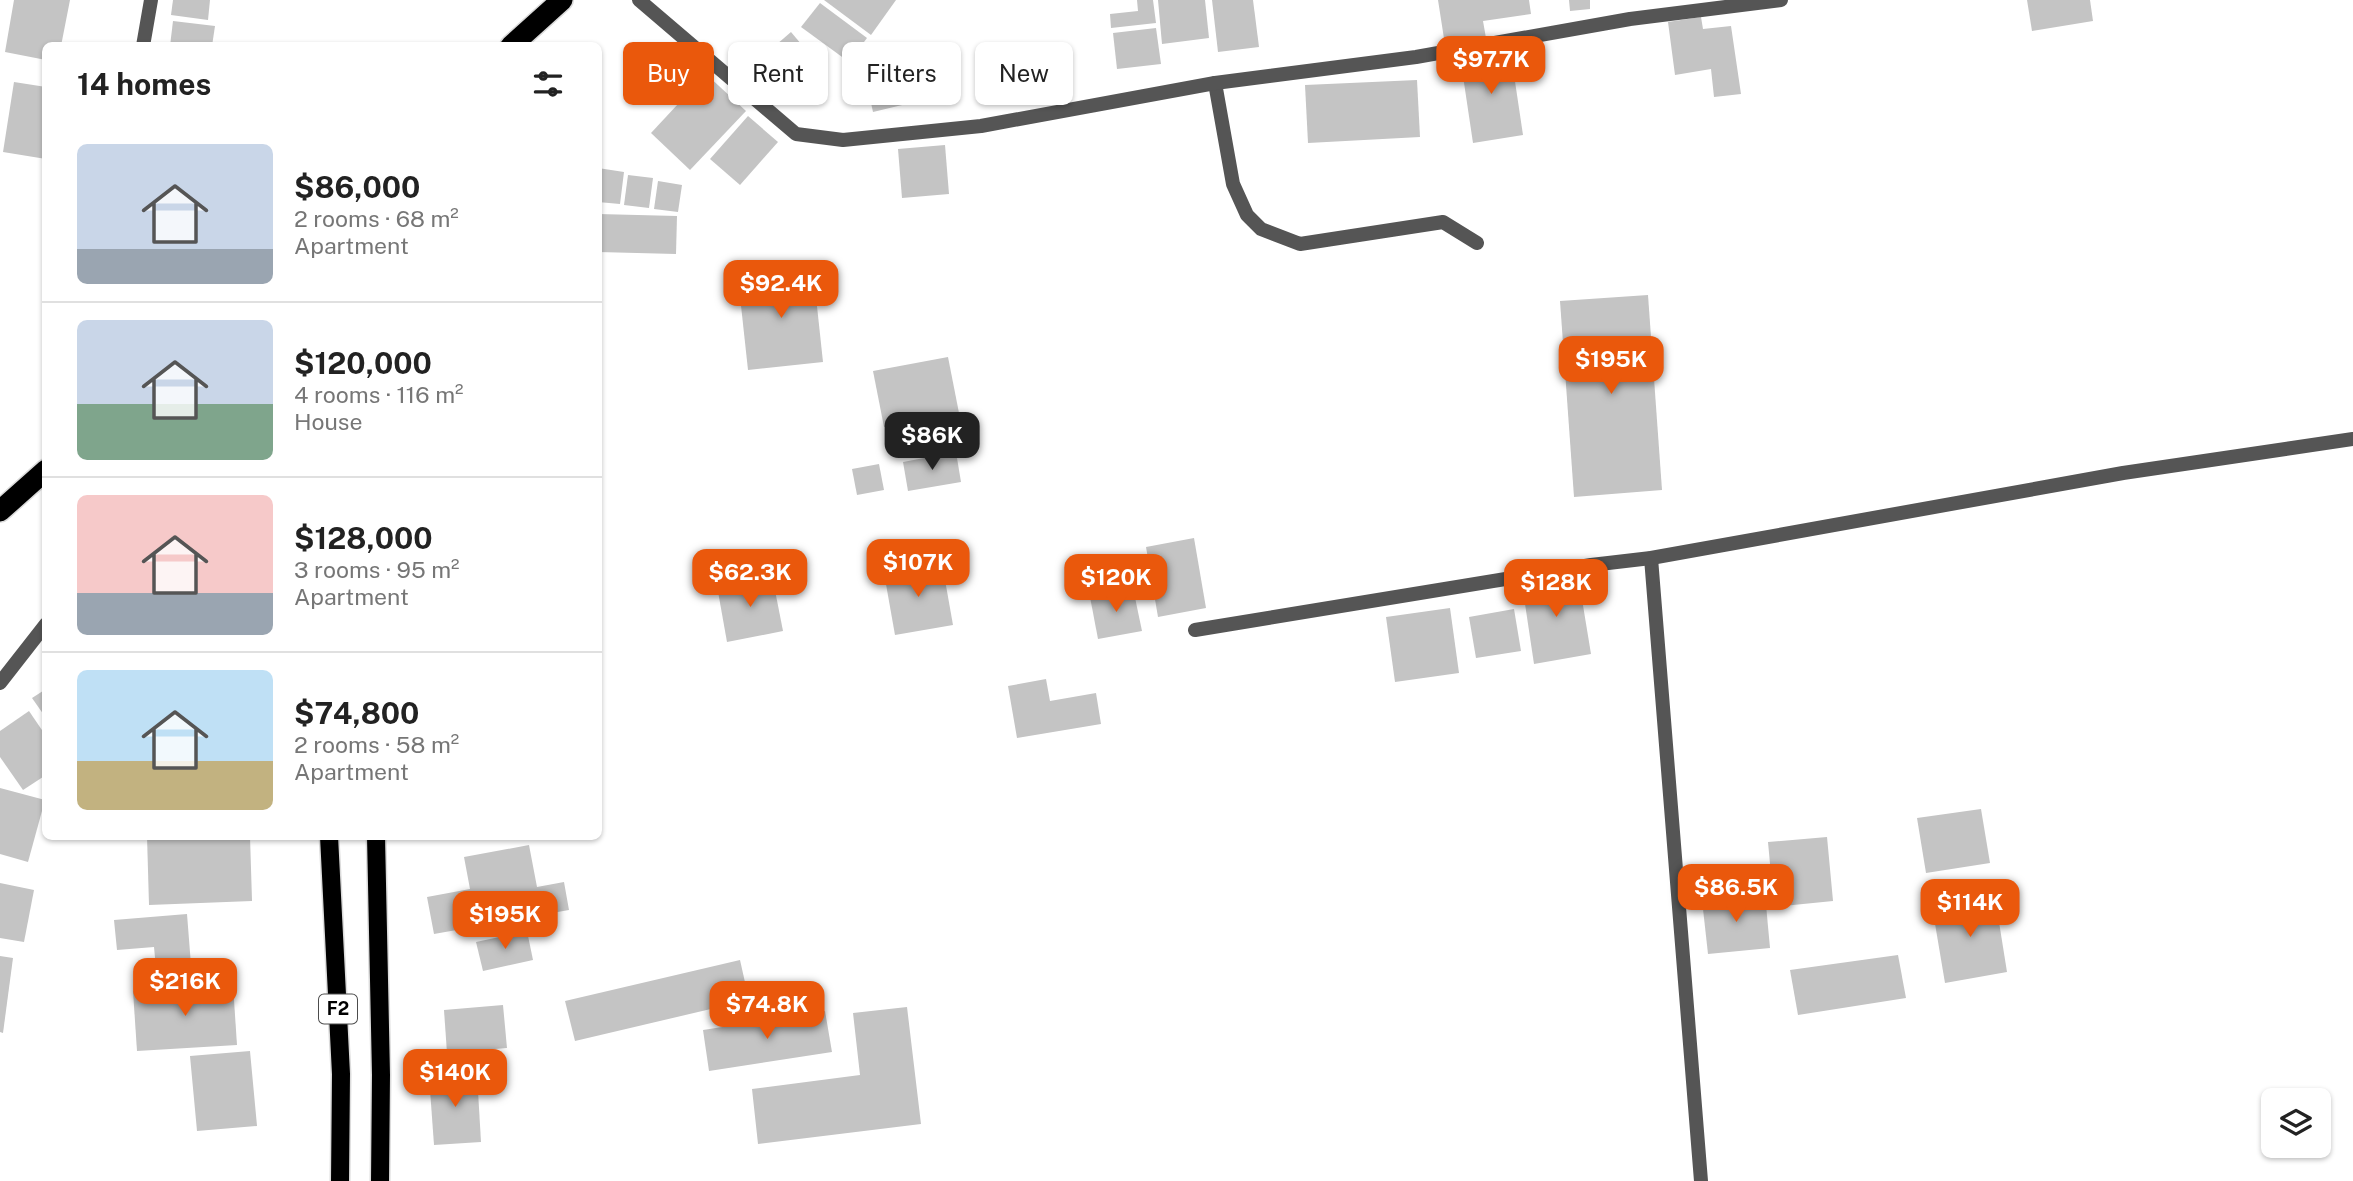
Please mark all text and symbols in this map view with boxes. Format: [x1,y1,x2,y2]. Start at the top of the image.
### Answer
pin: $97.7K [1434,36,1548,96]
chip: Buy [623,42,714,105]
chip: Rent [728,42,828,105]
chip: Filters [842,42,961,105]
chip: New [975,42,1073,105]
text: $97.7K [1452,45,1530,72]
icon: filters [529,65,567,103]
text: 14 homes [77,66,211,102]
text: $86,000 [294,169,420,205]
icon: home [133,172,217,256]
text: 2 rooms · 68 m² [294,205,459,232]
text: Apartment [294,232,409,259]
pin: $92.4K [724,260,838,320]
text: $92.4K [739,269,823,296]
pin: $195K [1562,336,1660,396]
text: $120,000 [294,345,432,381]
text: $195K [1575,345,1647,372]
icon: home [133,348,217,432]
text: 4 rooms · 116 m² [294,381,463,408]
text: House [294,408,362,435]
pin: $86K [891,412,973,472]
text: $86K [901,421,963,448]
text: $128,000 [294,520,433,556]
icon: home [133,523,217,607]
pin: $107K [869,540,967,599]
text: $107K [883,548,953,575]
pin: $62.3K [693,550,807,609]
pin: $120K [1067,554,1165,614]
text: 3 rooms · 95 m² [294,556,460,583]
text: $62.3K [708,558,792,585]
pin: $128K [1507,560,1605,619]
text: $120K [1080,563,1152,590]
text: $128K [1520,568,1592,595]
text: Apartment [294,583,409,610]
text: $74,800 [294,695,419,731]
icon: home [133,698,217,782]
text: 2 rooms · 58 m² [294,731,459,758]
text: Apartment [294,758,409,785]
pin: $86.5K [1679,864,1793,924]
text: $86.5K [1694,873,1778,900]
pin: $114K [1921,880,2019,939]
text: $114K [1937,888,2003,915]
pin: $195K [456,892,554,951]
text: $195K [469,900,541,927]
pin: $216K [136,958,234,1018]
text: $216K [149,967,221,994]
pin: $74.8K [710,982,824,1041]
text: $74.8K [726,990,808,1017]
road number: F2 [319,994,357,1024]
pin: $140K [406,1050,504,1109]
text: $140K [419,1058,491,1085]
map controls [2261,1088,2331,1158]
button: layers [2261,1088,2331,1158]

